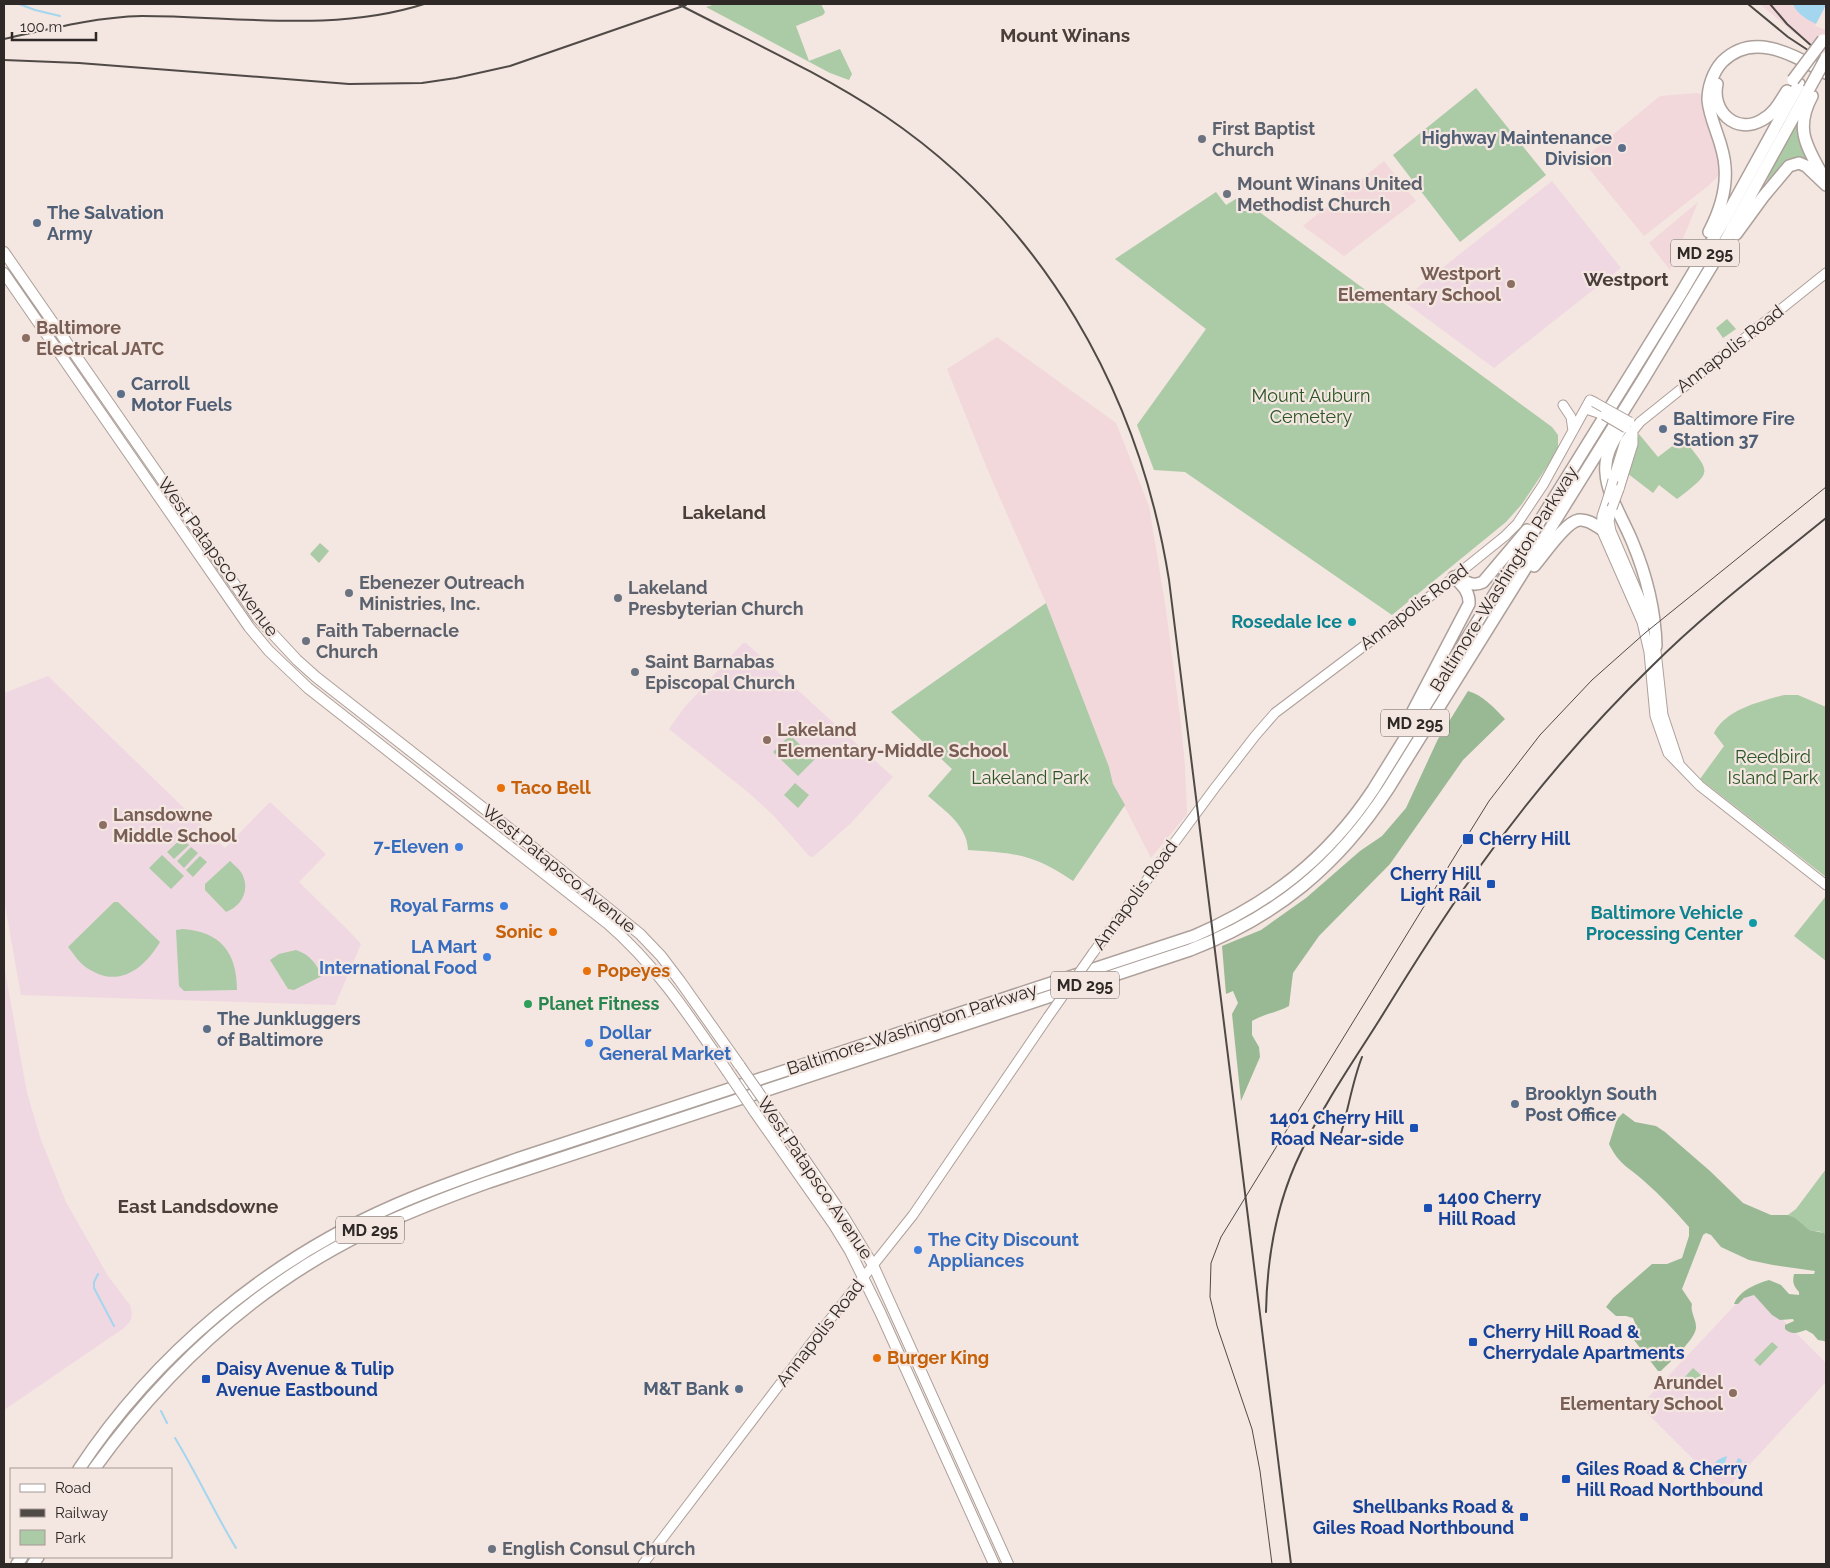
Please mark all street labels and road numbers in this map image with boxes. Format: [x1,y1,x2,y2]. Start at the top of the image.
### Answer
road number: MD 295 [1671,240,1739,266]
street label: Annapolis Road [1672,300,1787,397]
street label: Baltimore-Washington Parkway [1425,462,1582,695]
street label: West Patapsco Avenue [154,473,283,641]
street label: Annapolis Road [1355,559,1472,654]
road number: MD 295 [1381,710,1449,736]
street label: West Patapsco Avenue [478,800,641,937]
street label: Annapolis Road [1088,836,1181,953]
road number: MD 295 [1051,972,1119,998]
street label: Baltimore-Washington Parkway [784,978,1040,1079]
street label: West Patapsco Avenue [753,1092,878,1263]
road number: MD 295 [336,1216,404,1244]
street label: Annapolis Road [771,1275,868,1390]

